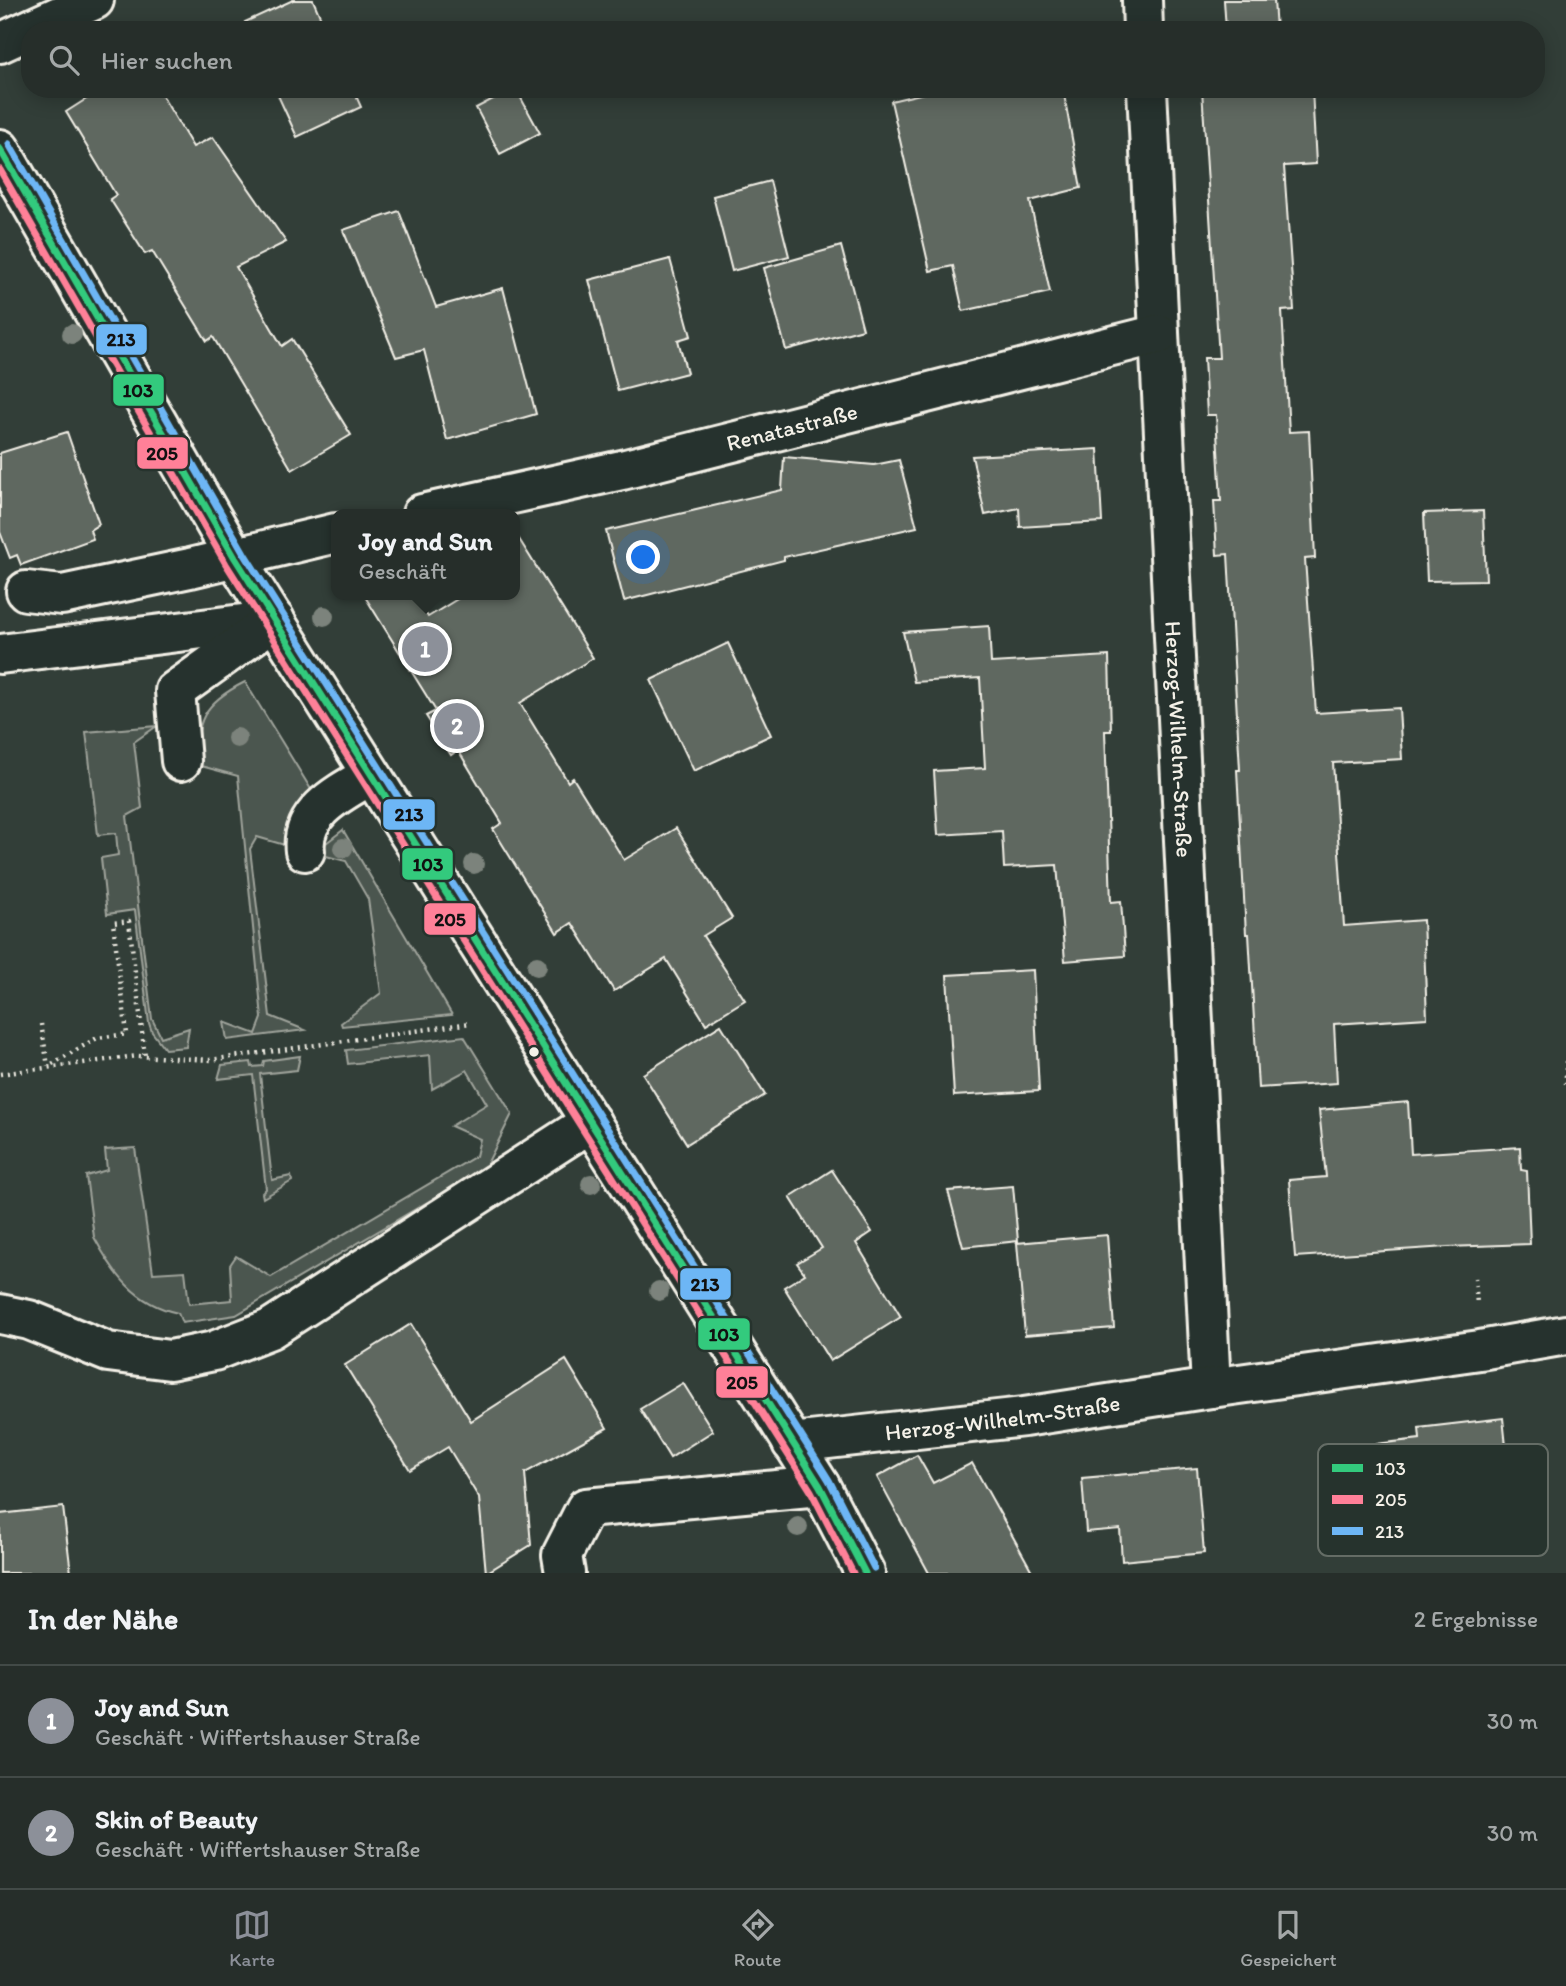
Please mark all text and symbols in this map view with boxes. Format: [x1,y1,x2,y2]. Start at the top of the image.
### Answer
search box [21,21,1545,98]
icon: search [45,41,83,79]
text: Hier suchen [101,44,233,76]
line badge: 213 [95,323,148,356]
text: 213 [106,328,136,351]
line badge: 103 [112,373,165,407]
text: 103 [123,379,153,402]
street label: Renatastraße [723,397,860,457]
line badge: 205 [136,436,189,470]
text: 205 [146,442,178,465]
popup [331,509,520,600]
text: Joy and Sun [359,525,492,557]
your location [626,540,660,574]
text: Geschäft [359,557,447,585]
street label: Herzog-Wilhelm-Straße [1159,620,1199,858]
pin: 1 [402,623,448,675]
pin: 2 [434,700,480,752]
line badge: 213 [382,798,436,831]
text: 213 [394,803,424,826]
line badge: 103 [401,847,454,881]
text: 103 [413,853,443,876]
line badge: 205 [423,902,477,936]
text: 205 [434,908,466,931]
unlabelled marker [527,1045,541,1059]
line badge: 213 [679,1267,732,1301]
text: 213 [690,1273,720,1296]
line badge: 103 [697,1317,751,1351]
text: 103 [709,1323,739,1346]
line badge: 205 [715,1365,769,1399]
text: 205 [726,1371,758,1394]
street label: Herzog-Wilhelm-Straße [883,1388,1122,1446]
legend [1318,1444,1548,1556]
text: 103 [1375,1457,1406,1480]
text: 205 [1375,1488,1407,1511]
text: 213 [1375,1520,1404,1543]
text: In der Nähe [28,1600,178,1637]
text: 2 Ergebnisse [1414,1605,1538,1633]
text: Joy and Sun [95,1691,229,1723]
text: 1 [46,1707,56,1735]
text: 30 m [1487,1707,1538,1735]
text: Geschäft · Wiffertshauser Straße [95,1723,421,1751]
text: Skin of Beauty [95,1803,257,1835]
text: 2 [45,1819,57,1847]
text: 30 m [1487,1819,1538,1847]
text: Geschäft · Wiffertshauser Straße [95,1835,421,1863]
tab: Karte [229,1906,275,1971]
tab: Route [734,1906,782,1971]
tab: Gespeichert [1240,1906,1337,1971]

